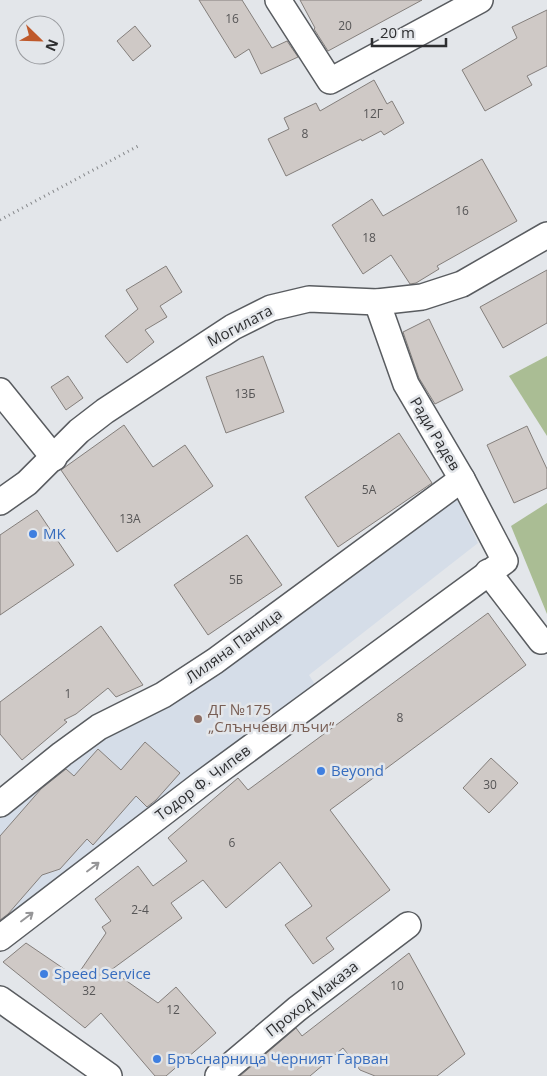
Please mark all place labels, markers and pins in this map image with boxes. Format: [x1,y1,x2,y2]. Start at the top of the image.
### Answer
place label: MK [43,523,66,543]
marker: MK [27,528,39,540]
place label: ДГ №175 „Слънчеви лъчи“ [208,699,335,736]
marker: ДГ №175 „Слънчеви лъчи“ [192,713,204,725]
place label: Beyond [331,760,384,780]
marker: Beyond [315,765,327,777]
place label: Speed Service [54,963,151,983]
marker: Speed Service [38,968,50,980]
place label: Бръснарница Черният Гарван [167,1048,389,1068]
marker: Бръснарница Черният Гарван [151,1053,163,1065]

